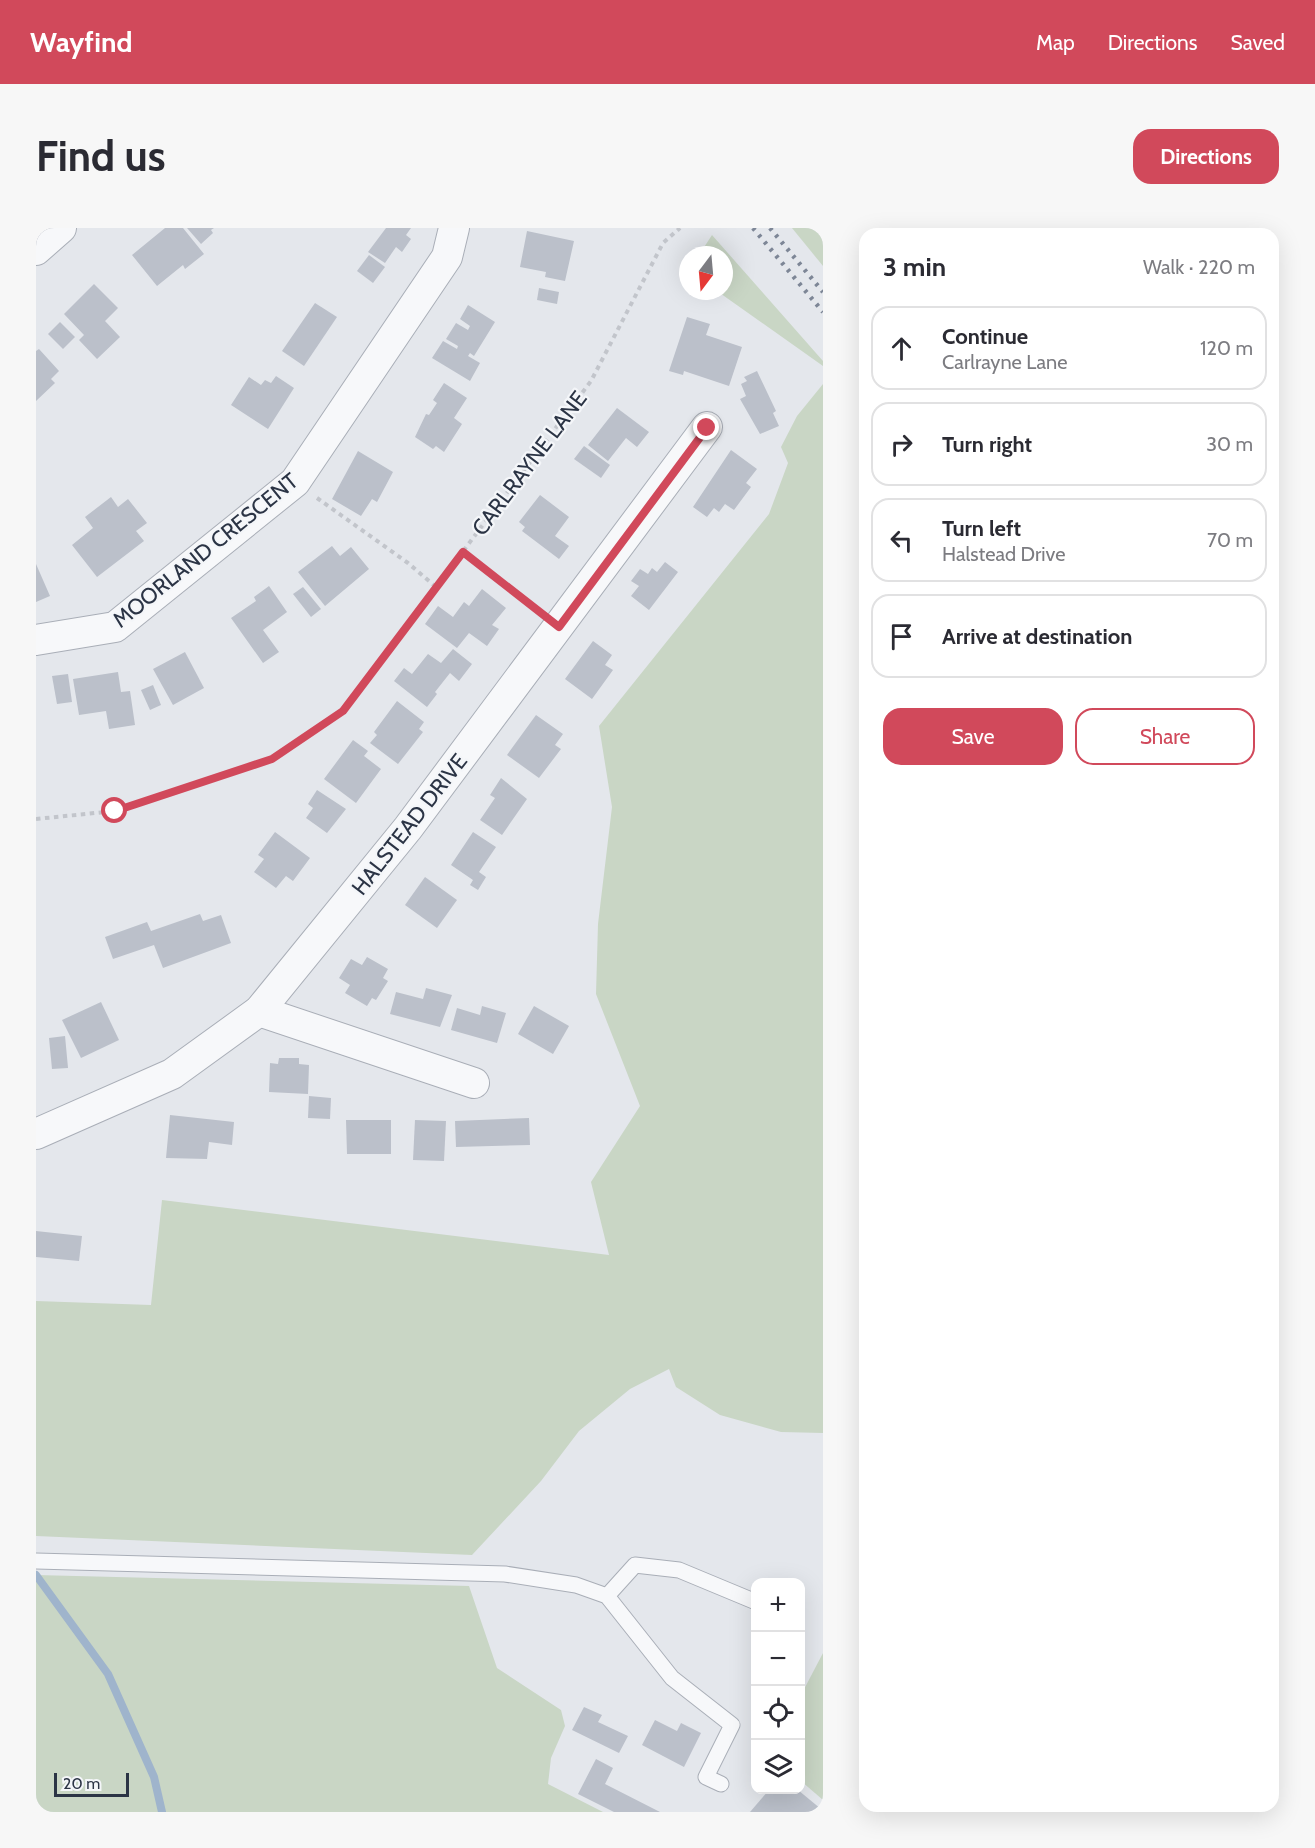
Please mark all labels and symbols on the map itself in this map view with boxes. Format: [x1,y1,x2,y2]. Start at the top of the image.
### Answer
north arrow [679,246,733,300]
street label: CARLRAYNE LANE [466,386,593,541]
route end [693,414,719,440]
street label: MOORLAND CRESCENT [107,467,304,633]
street label: HALSTEAD DRIVE [346,748,473,900]
route start [101,797,127,823]
scale bar [54,1770,129,1798]

